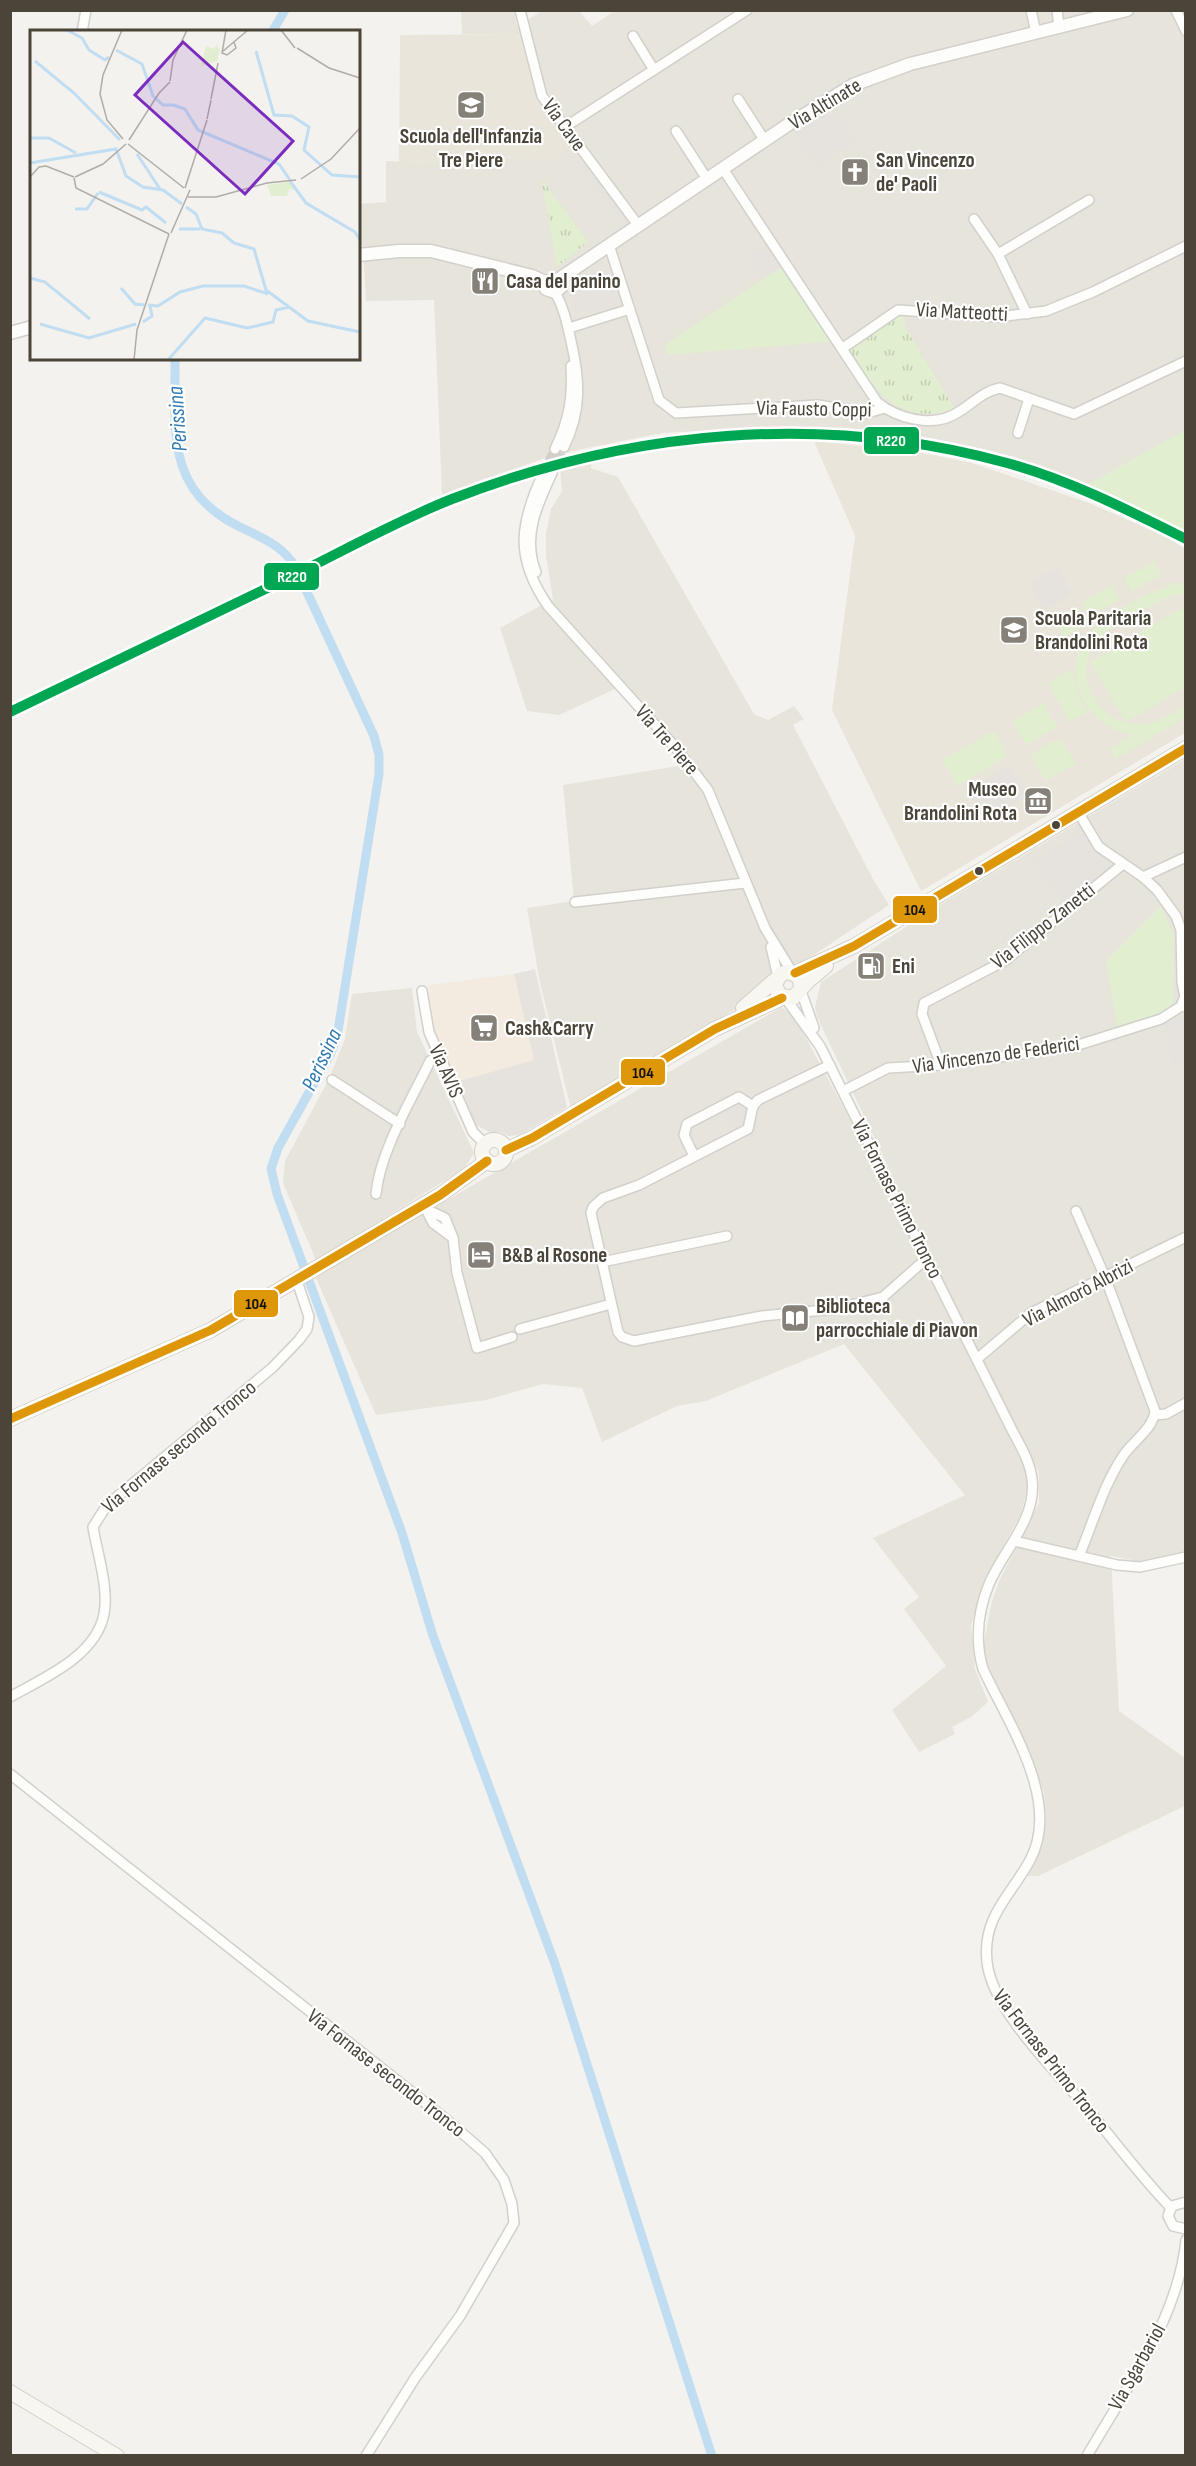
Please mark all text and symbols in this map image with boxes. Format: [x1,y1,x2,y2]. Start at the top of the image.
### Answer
inset map [30,30,360,360]
street label: Via Altinate [784,73,866,135]
school or university icon: Scuola dell'Infanzia Tre Piere [455,89,487,121]
street label: Via Cave [537,94,591,156]
place label: Scuola dell'Infanzia Tre Piere [400,124,542,173]
place label: San Vincenzo de' Paoli [876,148,975,197]
church icon: San Vincenzo de' Paoli [839,156,871,188]
restaurant icon: Casa del panino [469,265,501,297]
place label: Casa del panino [506,269,621,294]
street label: Via Matteotti [916,297,1008,327]
water label: Perissina [162,385,194,453]
street label: Via Fausto Coppi [756,395,872,423]
line badge: R220 [863,426,920,455]
text: R220 [876,432,906,451]
line badge: R220 [263,562,320,591]
text: R220 [277,568,307,587]
place label: Scuola Paritaria Brandolini Rota [1035,606,1151,655]
school or university icon: Scuola Paritaria Brandolini Rota [998,614,1030,646]
street label: Via Tre Piere [630,700,704,780]
place label: Museo Brandolini Rota [904,777,1017,826]
museum icon: Museo Brandolini Rota [1022,785,1054,817]
unlabelled marker [1050,819,1062,831]
unlabelled marker [973,865,985,877]
street label: Via Filippo Zanetti [986,878,1100,974]
line badge: 104 [892,895,938,924]
text: 104 [904,901,926,920]
fuel station icon: Eni [855,950,887,982]
place label: Eni [892,954,915,979]
supermarket icon: Cash&Carry [468,1012,500,1044]
place label: Cash&Carry [505,1016,594,1041]
water label: Perissina [296,1025,348,1095]
street label: Via Vincenzo de Federici [911,1031,1081,1079]
street label: Via AVIS [423,1040,469,1102]
line badge: 104 [620,1058,666,1086]
text: 104 [632,1064,654,1083]
street label: Via Fornase Primo Tronco [846,1115,948,1283]
hotel icon: B&B al Rosone [465,1239,497,1271]
place label: B&B al Rosone [502,1243,607,1268]
street label: Via Almorò Albrizi [1019,1254,1137,1332]
line badge: 104 [233,1289,279,1318]
place label: Biblioteca parrocchiale di Piavon [816,1294,978,1343]
text: 104 [245,1295,267,1314]
library icon: Biblioteca parrocchiale di Piavon [779,1302,811,1334]
street label: Via Fornase secondo Tronco [97,1375,261,1519]
street label: Via Fornase Primo Tronco [987,1984,1115,2138]
street label: Via Fornase secondo Tronco [302,2003,470,2143]
street label: Via Sgarbariol [1103,2319,1171,2415]

